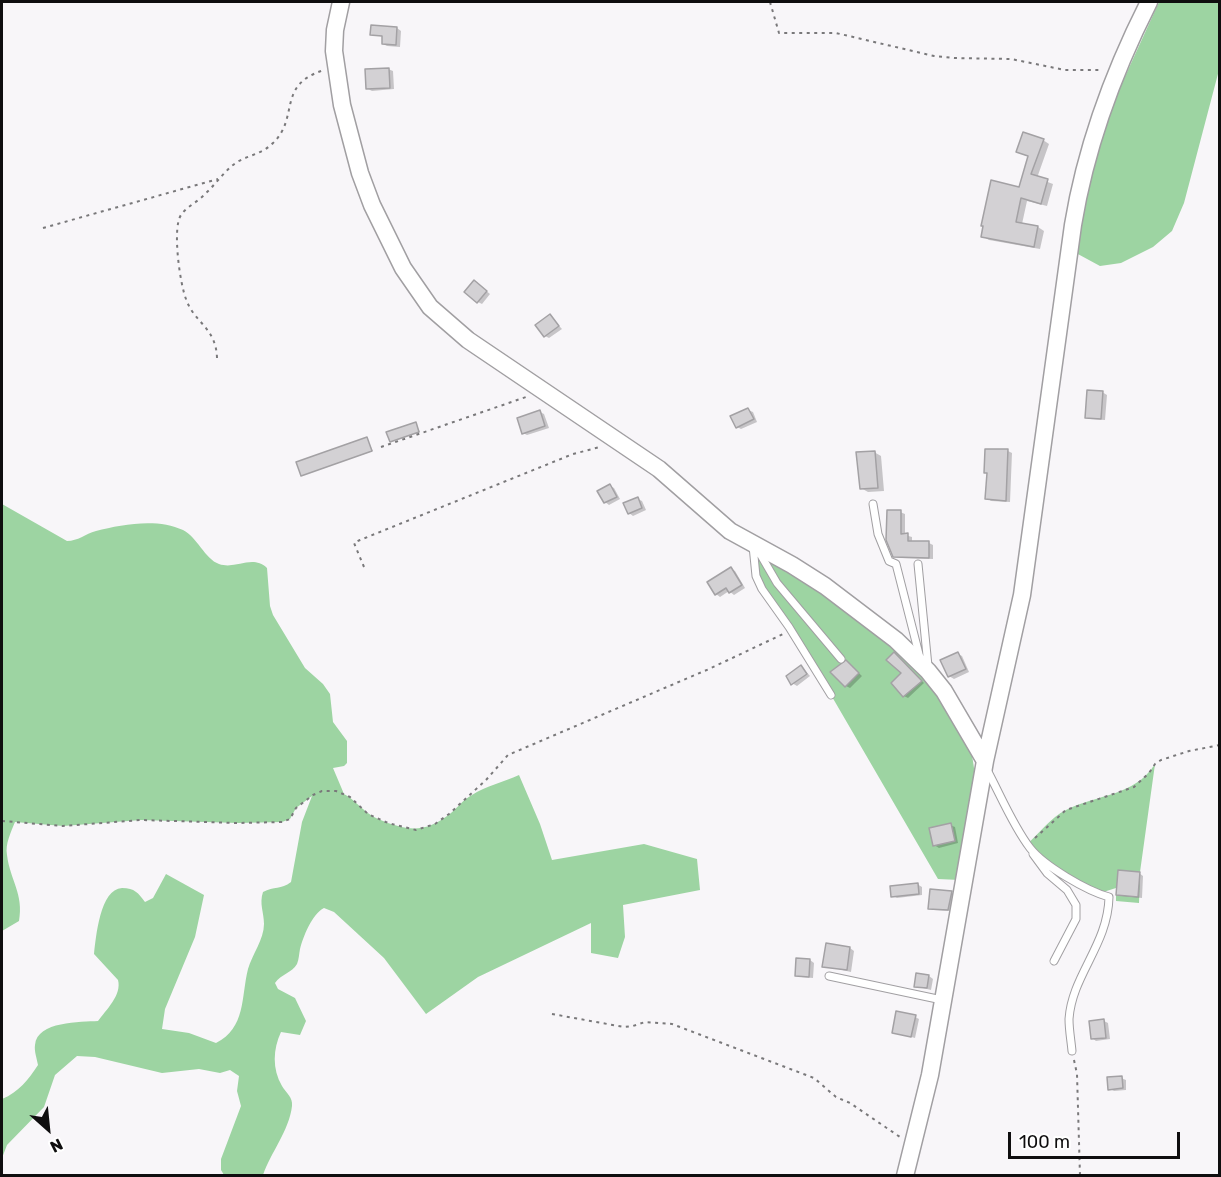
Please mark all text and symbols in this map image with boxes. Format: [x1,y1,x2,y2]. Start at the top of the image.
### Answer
north arrow [18,1099,78,1159]
scale bar [1011,1120,1184,1158]
text: 100 m [1019,1131,1070,1153]
text: N [47,1134,66,1157]

